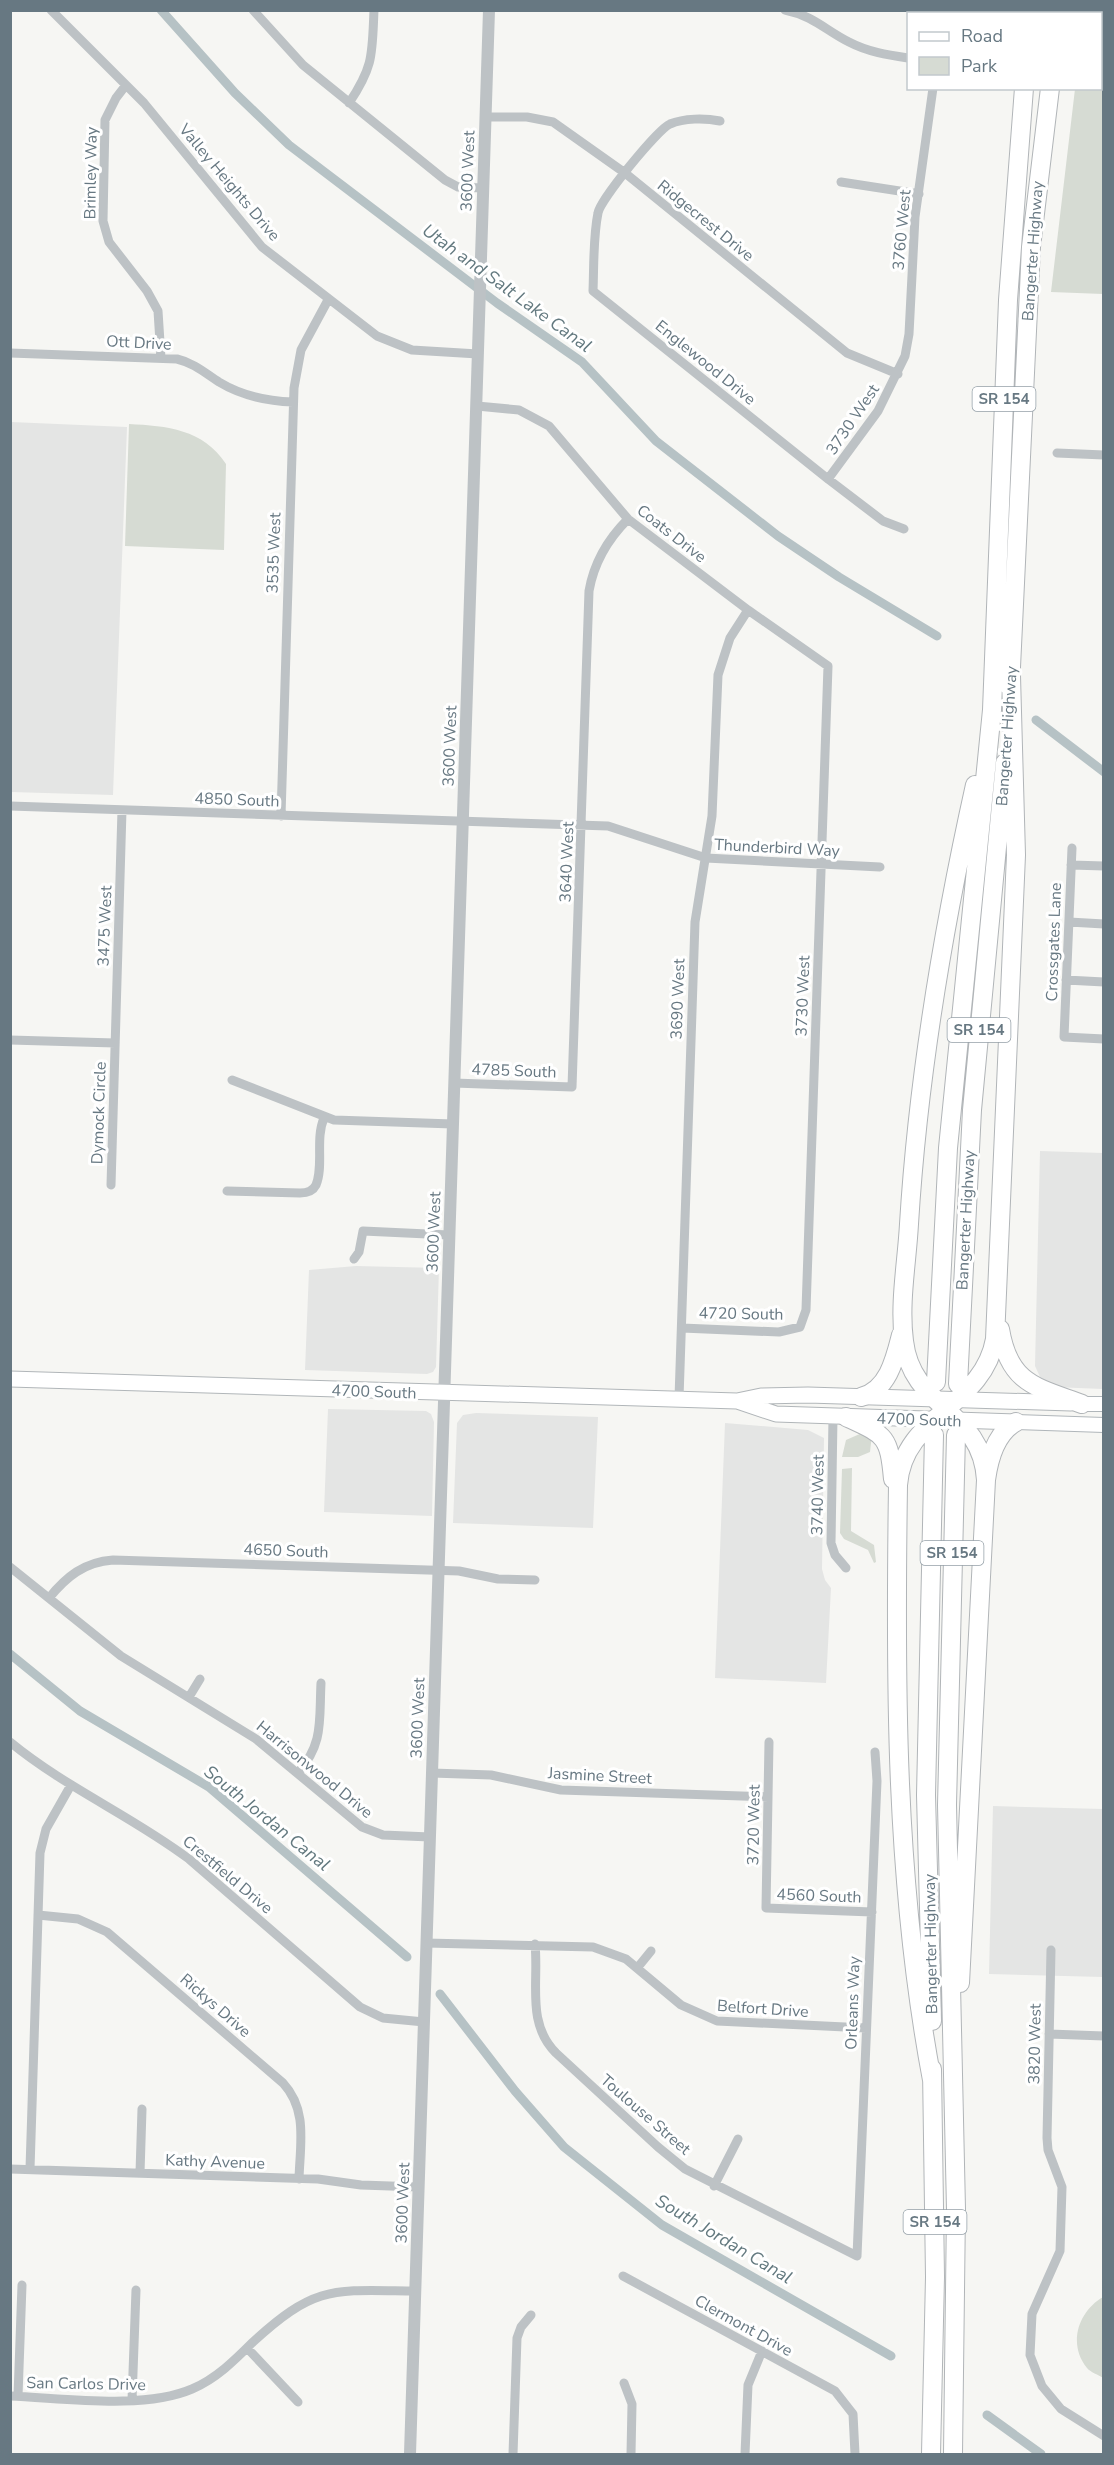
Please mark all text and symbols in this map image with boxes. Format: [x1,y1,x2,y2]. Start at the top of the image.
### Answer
legend [907,12,1102,90]
text: Road [961,24,1003,48]
text: Park [961,54,998,78]
street label: Valley Heights Drive [173,119,285,246]
street label: Brimley Way [79,126,103,220]
street label: 3600 West [456,130,480,212]
street label: Ridgecrest Drive [652,175,758,267]
street label: Bangerter Highway [1017,179,1049,322]
street label: 3760 West [888,188,917,271]
water label: Utah and Salt Lake Canal [417,218,597,358]
street label: Englewood Drive [651,315,760,410]
street label: Ott Drive [106,330,172,356]
street label: 3730 West [821,380,885,459]
road number: SR 154 [972,387,1036,411]
street label: Coats Drive [632,500,711,568]
street label: 3535 West [262,512,286,594]
street label: Bangerter Highway [991,664,1023,807]
street label: 3600 West [438,705,462,787]
street label: 4850 South [194,788,280,812]
street label: 3640 West [555,821,579,903]
street label: Thunderbird Way [714,834,841,862]
street label: Crossgates Lane [1041,882,1067,1002]
street label: 3475 West [93,885,117,967]
street label: 3730 West [791,955,815,1037]
street label: 3690 West [666,958,690,1040]
road number: SR 154 [948,1018,1010,1042]
street label: 4785 South [471,1059,557,1083]
street label: Dymock Circle [86,1061,112,1165]
street label: Bangerter Highway [951,1149,981,1291]
street label: 3600 West [422,1191,446,1273]
street label: 4720 South [698,1302,784,1326]
street label: 4700 South [331,1380,417,1404]
street label: 4700 South [876,1408,962,1432]
street label: 3740 West [806,1454,830,1536]
street label: 4650 South [243,1539,329,1563]
road number: SR 154 [920,1541,984,1565]
street label: 3600 West [406,1677,430,1759]
street label: Harrisonwood Drive [252,1716,377,1824]
water label: South Jordan Canal [199,1760,335,1876]
street label: Jasmine Street [546,1762,653,1790]
street label: 3720 West [742,1784,766,1866]
street label: Crestfield Drive [178,1830,277,1919]
street label: Bangerter Highway [919,1873,943,2014]
street label: 4560 South [776,1884,862,1908]
street label: Orleans Way [840,1955,866,2050]
street label: Rickys Drive [175,1969,256,2043]
street label: Belfort Drive [716,1995,809,2023]
street label: 3820 West [1023,2003,1047,2085]
street label: Toulouse Street [596,2069,695,2160]
street label: Kathy Avenue [165,2149,265,2175]
street label: 3600 West [391,2162,415,2244]
water label: South Jordan Canal [651,2189,797,2289]
road number: SR 154 [904,2210,966,2234]
street label: Clermont Drive [691,2290,797,2362]
street label: San Carlos Drive [26,2372,146,2396]

